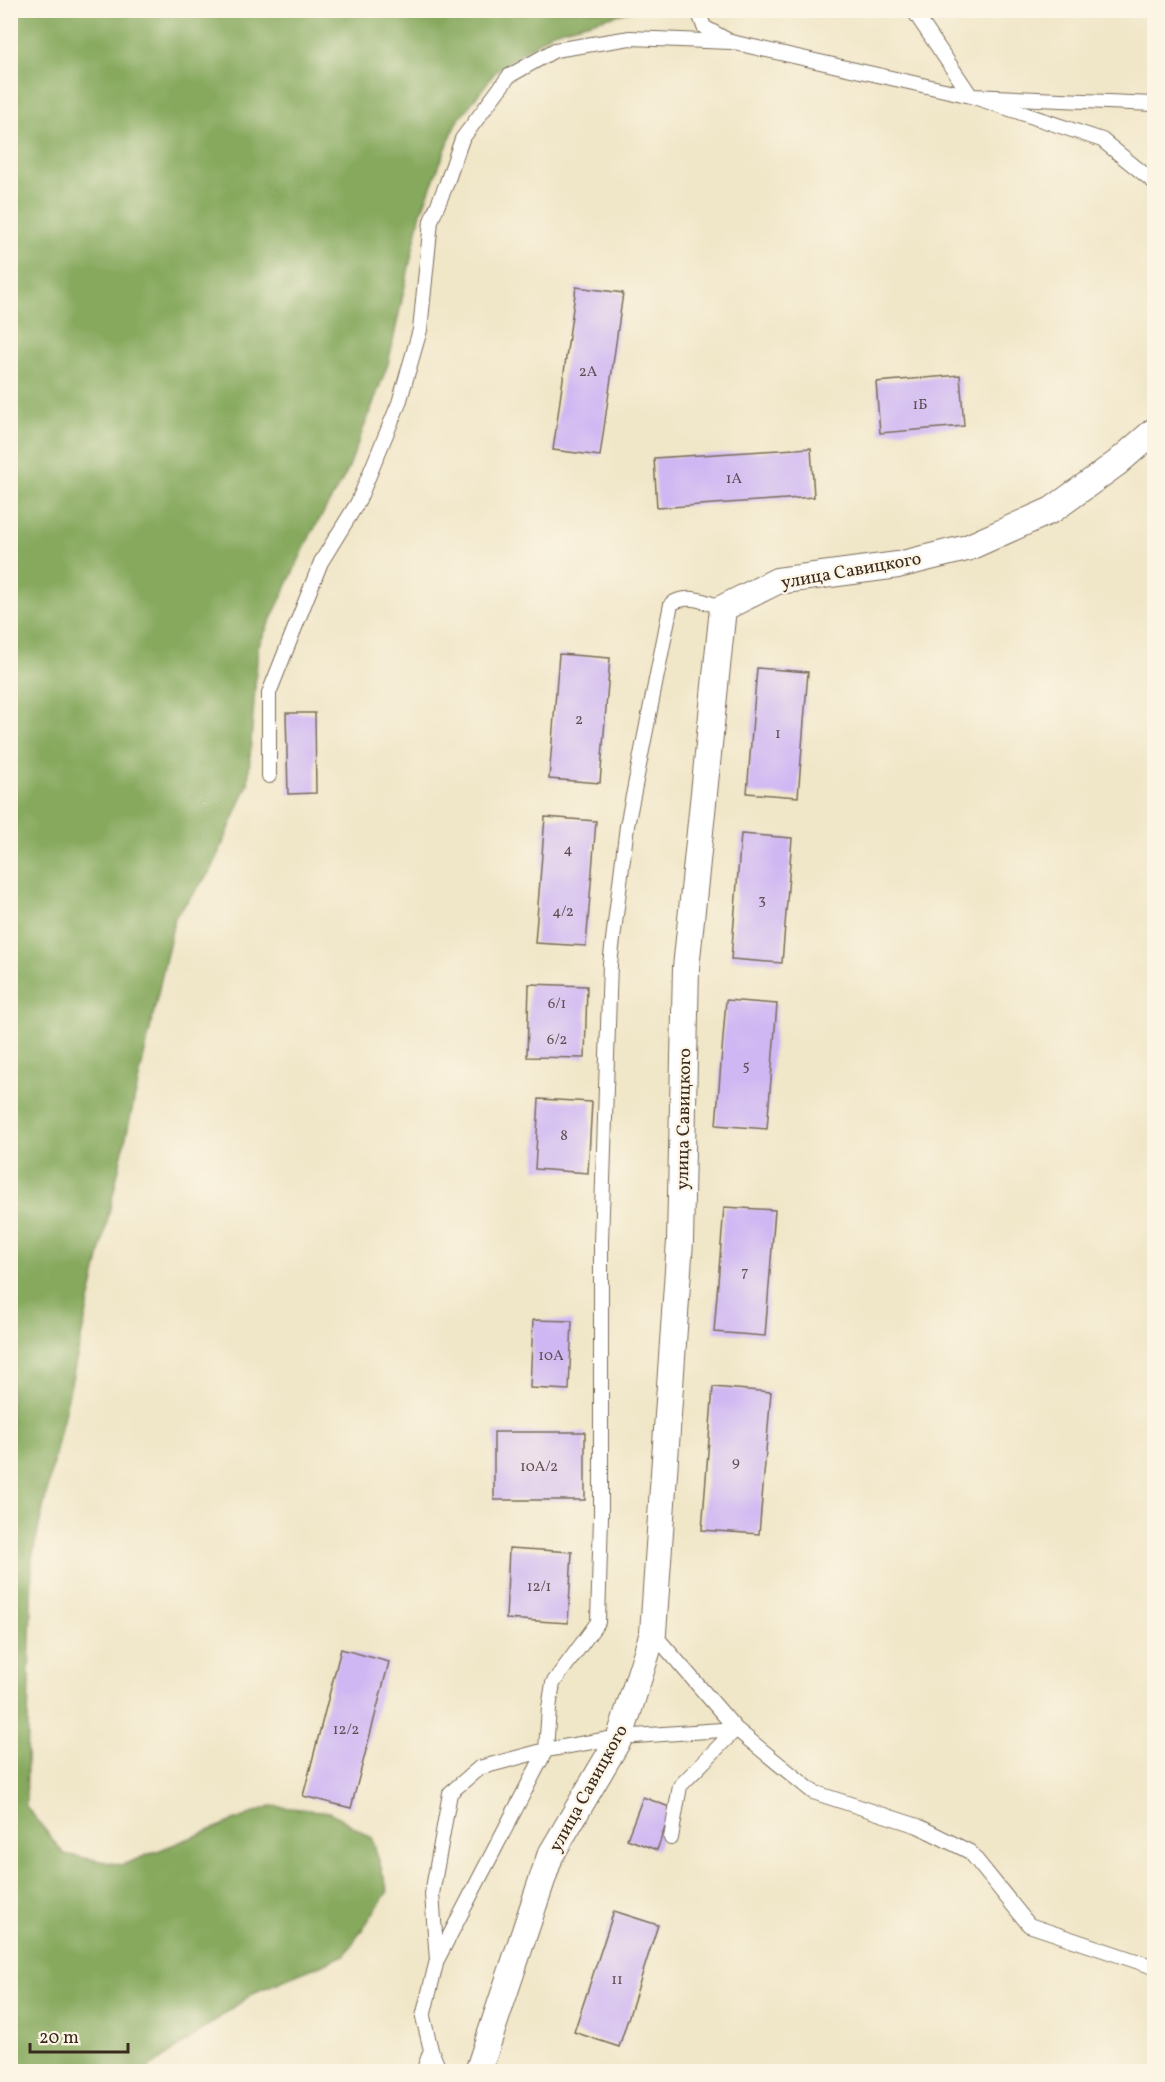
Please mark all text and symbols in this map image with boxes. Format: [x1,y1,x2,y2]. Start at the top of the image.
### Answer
house number: 2А [579,362,598,383]
house number: 1Б [912,395,928,416]
house number: 1А [726,469,743,490]
street label: улица Савицкого [779,547,923,596]
house number: 2 [575,710,583,731]
house number: 1 [775,724,781,745]
house number: 4 [564,840,573,861]
house number: 3 [758,890,766,911]
house number: 4/2 [552,902,574,923]
house number: 6/1 [548,994,566,1015]
house number: 6/2 [547,1030,567,1051]
street label: улица Савицкого [671,1048,698,1190]
house number: 5 [742,1056,750,1077]
house number: 8 [560,1126,568,1147]
house number: 7 [741,1262,749,1283]
house number: 10А [538,1346,564,1367]
house number: 9 [732,1452,740,1473]
house number: 10А/2 [520,1457,558,1478]
house number: 12/1 [527,1577,551,1598]
house number: 12/2 [333,1720,359,1741]
street label: улица Савицкого [544,1721,635,1857]
house number: 11 [611,1970,623,1991]
scale bar [30,2016,128,2054]
text: 20 m [39,2026,79,2051]

